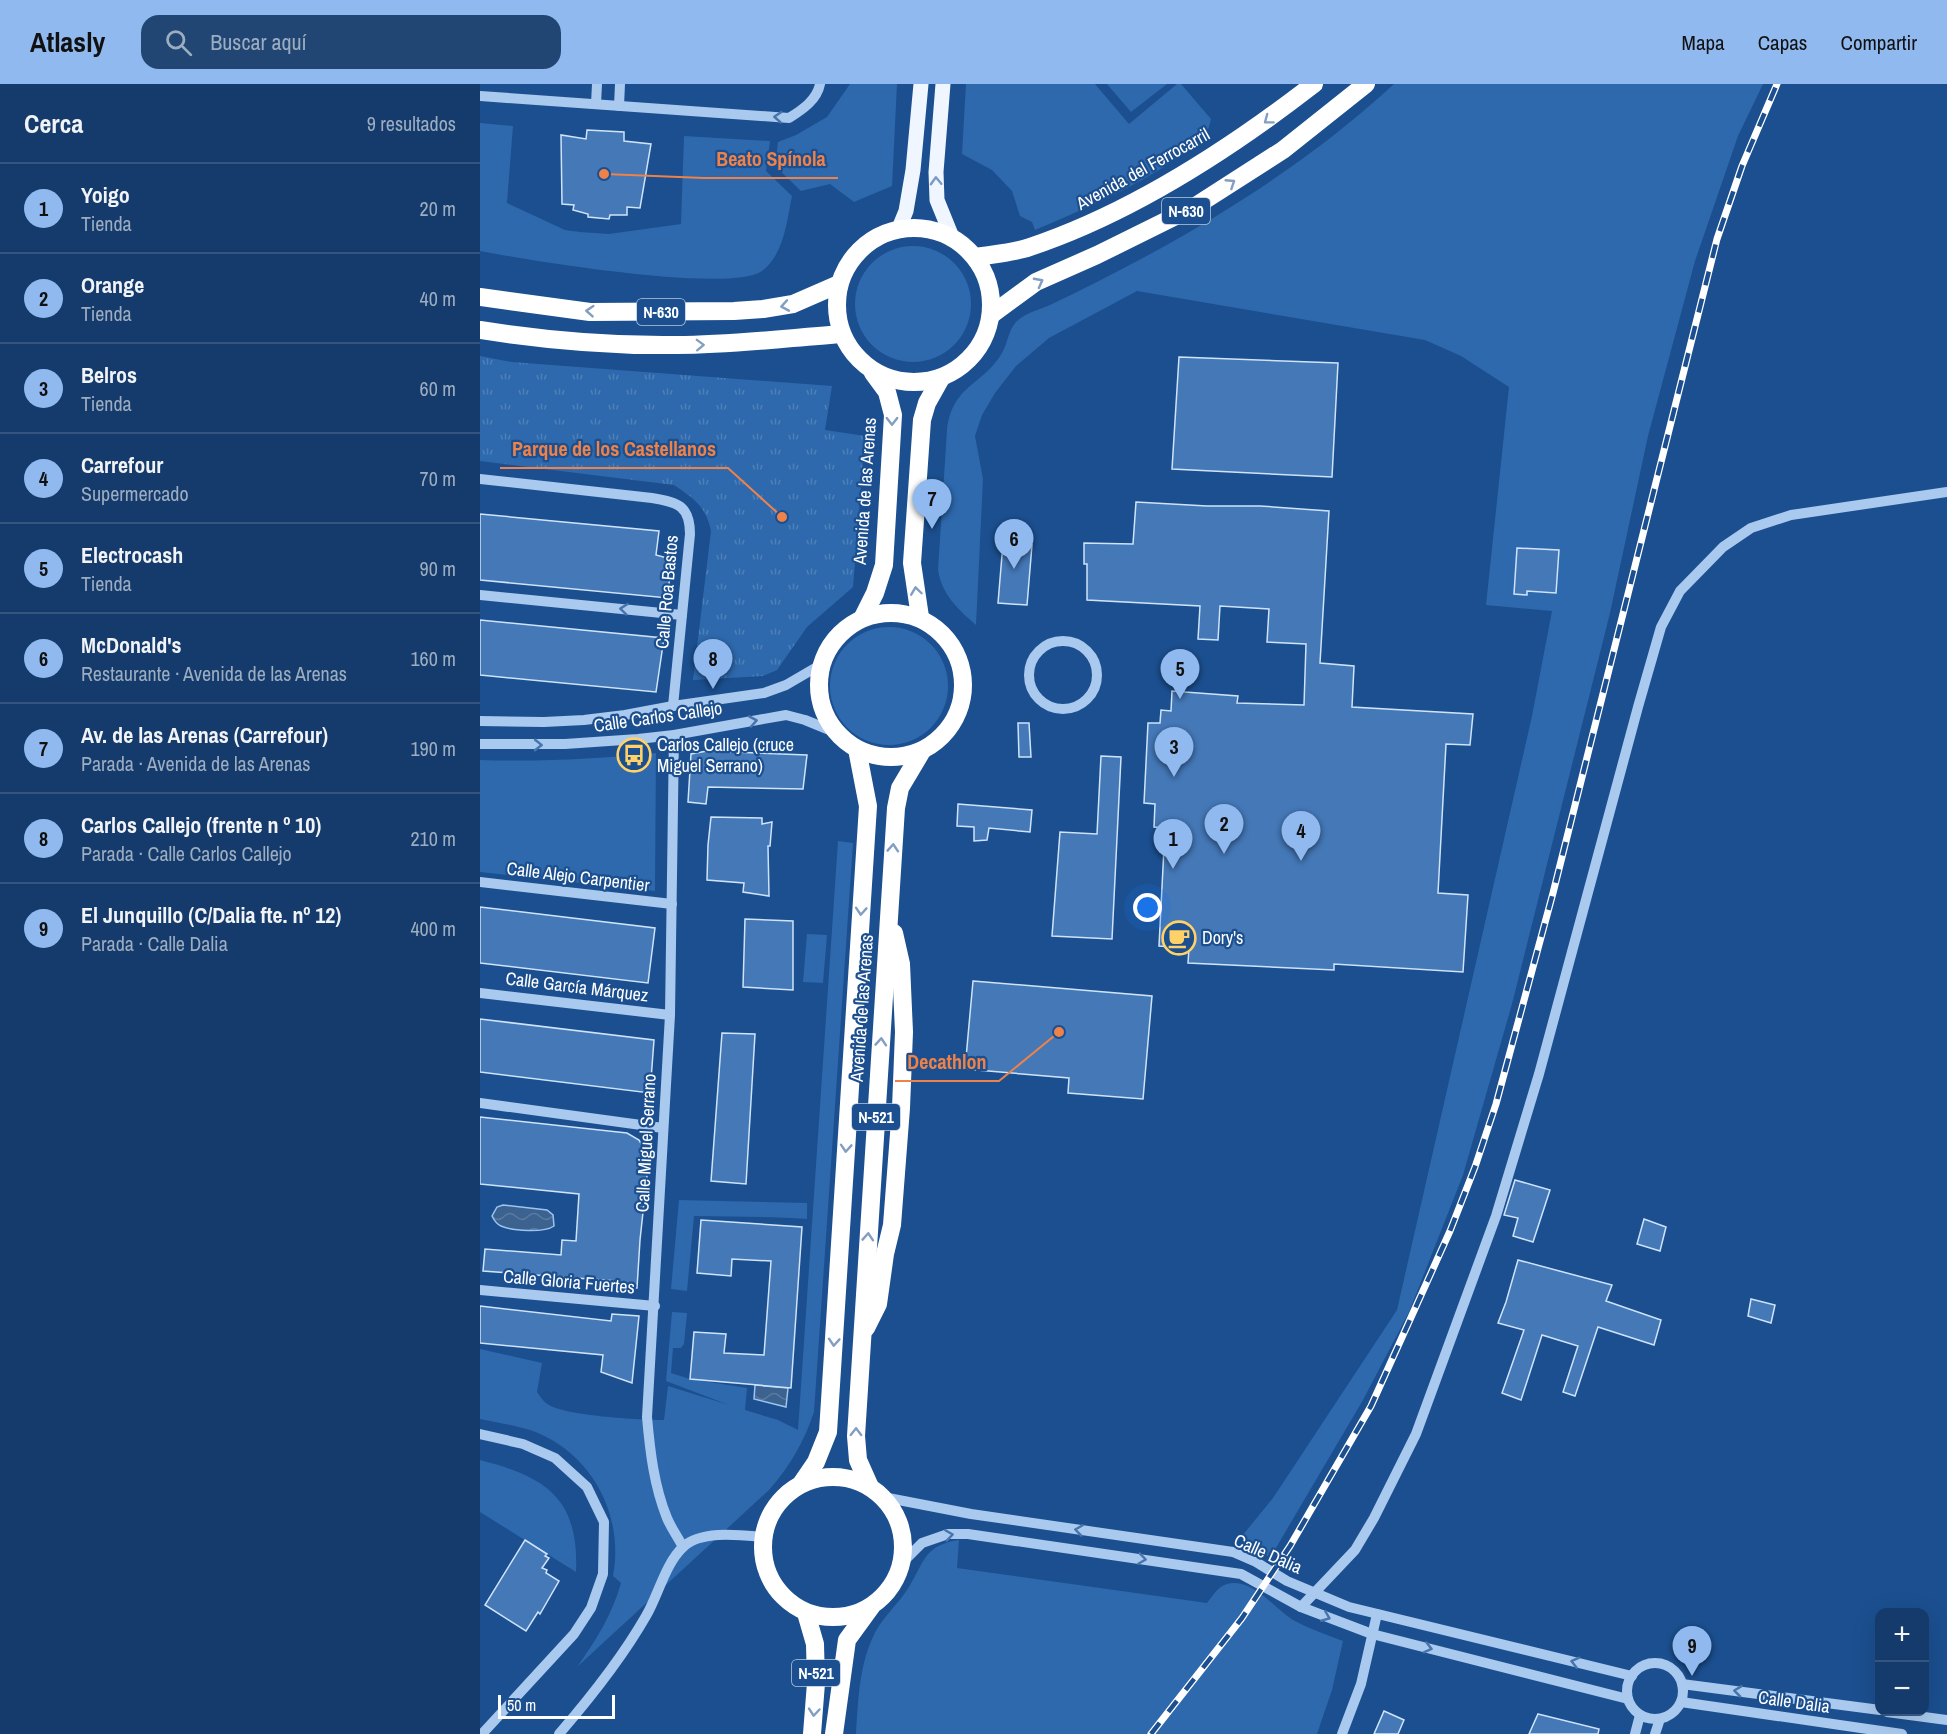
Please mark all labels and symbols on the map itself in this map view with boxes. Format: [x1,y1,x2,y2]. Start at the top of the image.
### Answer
one-way arrow [774,111,783,124]
one-way arrow [1263,112,1274,123]
street label: Avenida del Ferrocarril [1071,121,1214,216]
callout: Beato Spínola [704,140,838,178]
text: Beato Spínola [716,145,826,172]
one-way arrow [930,177,943,186]
one-way arrow [1224,179,1235,190]
road number: N-630 [1162,198,1210,224]
one-way arrow [1033,278,1044,289]
road number: N-630 [637,299,685,325]
one-way arrow [780,299,789,311]
one-way arrow [586,305,595,318]
one-way arrow [696,338,705,351]
street label: Avenida de las Arenas [847,417,882,566]
one-way arrow [886,417,898,426]
callout: Parque de los Castellanos [500,430,728,468]
text: Parque de los Castellanos [512,435,716,462]
pin: 7 [912,480,952,529]
pin: 6 [994,520,1034,569]
street label: Calle Roa Bastos [649,534,684,650]
one-way arrow [910,586,922,595]
one-way arrow [619,603,628,616]
pin: 8 [694,640,732,689]
pin: 5 [1160,650,1200,699]
street label: Calle Carlos Callejo [592,695,724,738]
one-way arrow [748,715,757,727]
pin: 3 [1154,728,1194,777]
place label: Carlos Callejo (cruce Miguel Serrano) [657,732,794,778]
bus stop icon: Carlos Callejo (cruce Miguel Serrano) [616,737,652,773]
one-way arrow [534,738,543,751]
pin: 2 [1204,804,1244,854]
pin: 4 [1282,812,1320,861]
pin: 1 [1154,820,1192,869]
one-way arrow [886,843,899,852]
street label: Calle Alejo Carpentier [505,855,651,898]
your location [1133,893,1162,922]
one-way arrow [855,907,868,916]
cafe icon: Dory's [1161,920,1197,956]
place label: Dory's [1202,925,1243,950]
street label: Avenida de las Arenas [844,934,879,1083]
street label: Calle García Márquez [504,965,650,1008]
one-way arrow [874,1038,887,1047]
callout: Decathlon [895,1043,999,1081]
text: Decathlon [907,1048,987,1075]
street label: Calle Miguel Serrano [629,1073,662,1213]
road number: N-521 [852,1104,900,1130]
one-way arrow [840,1143,853,1152]
one-way arrow [862,1232,875,1241]
street label: Calle Gloria Fuertes [502,1263,636,1300]
one-way arrow [827,1338,840,1347]
one-way arrow [850,1427,863,1436]
one-way arrow [1074,1524,1084,1536]
street label: Calle Dalia [1230,1527,1306,1580]
one-way arrow [944,1530,954,1542]
one-way arrow [1138,1552,1147,1564]
one-way arrow [1319,1610,1330,1622]
pin: 9 [1672,1626,1712,1676]
one-way arrow [1423,1640,1433,1653]
one-way arrow [1570,1657,1580,1670]
road number: N-521 [792,1660,840,1686]
street label: Calle Dalia [1757,1684,1832,1719]
one-way arrow [1734,1686,1743,1698]
scale bar [498,1692,615,1720]
one-way arrow [808,1708,821,1717]

